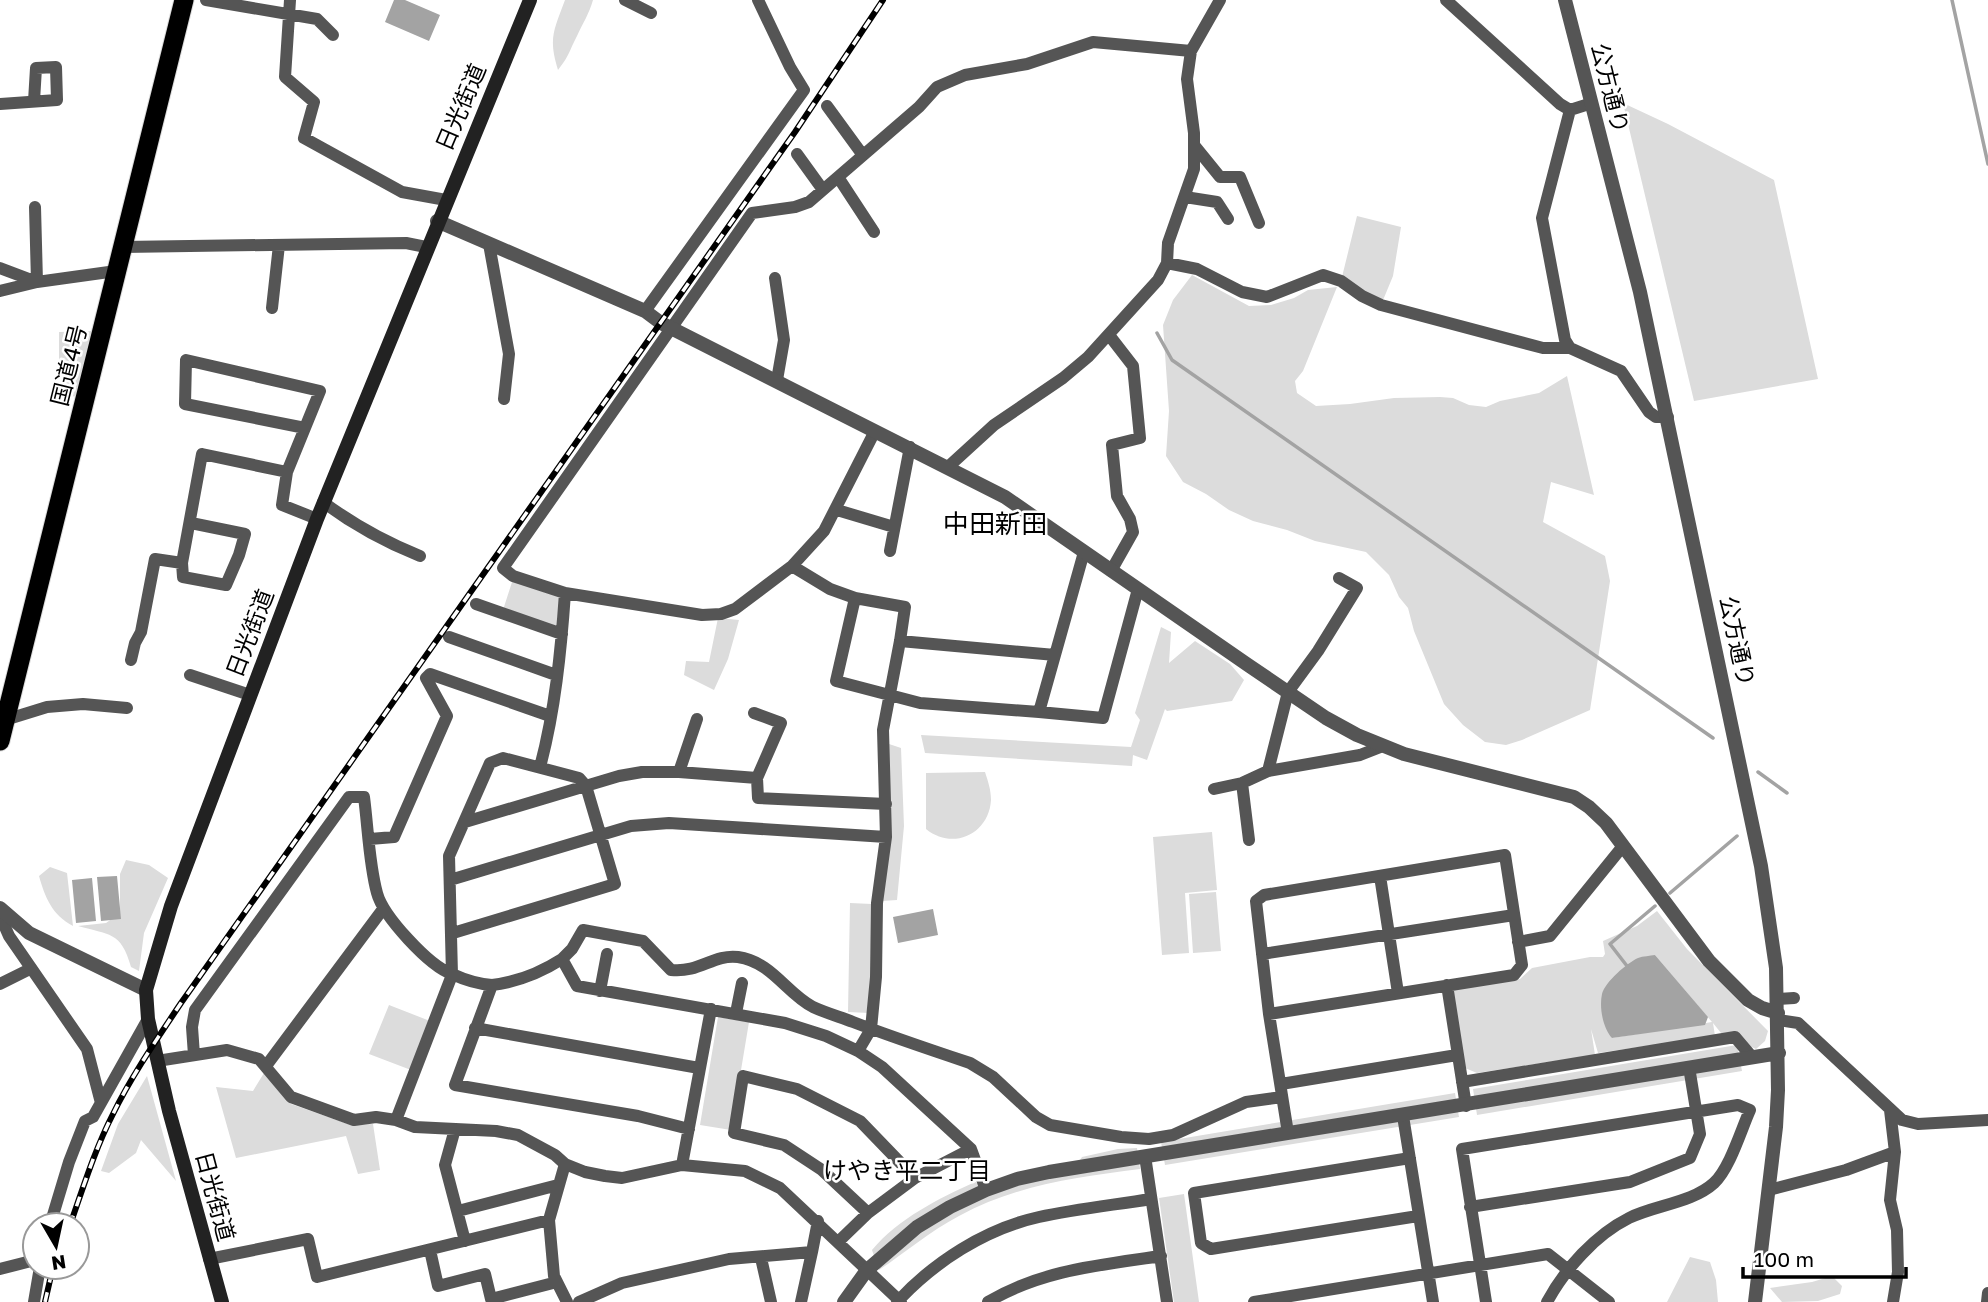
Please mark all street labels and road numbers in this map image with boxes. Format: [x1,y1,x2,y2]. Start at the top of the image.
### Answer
street label: 公方通り [1586,40,1636,136]
street label: 日光街道 [429,59,491,155]
street label: 国道4号 [44,321,92,409]
street label: 日光街道 [219,585,279,681]
street label: 公方通り [1715,593,1761,689]
street label: 日光街道 [191,1148,241,1244]

